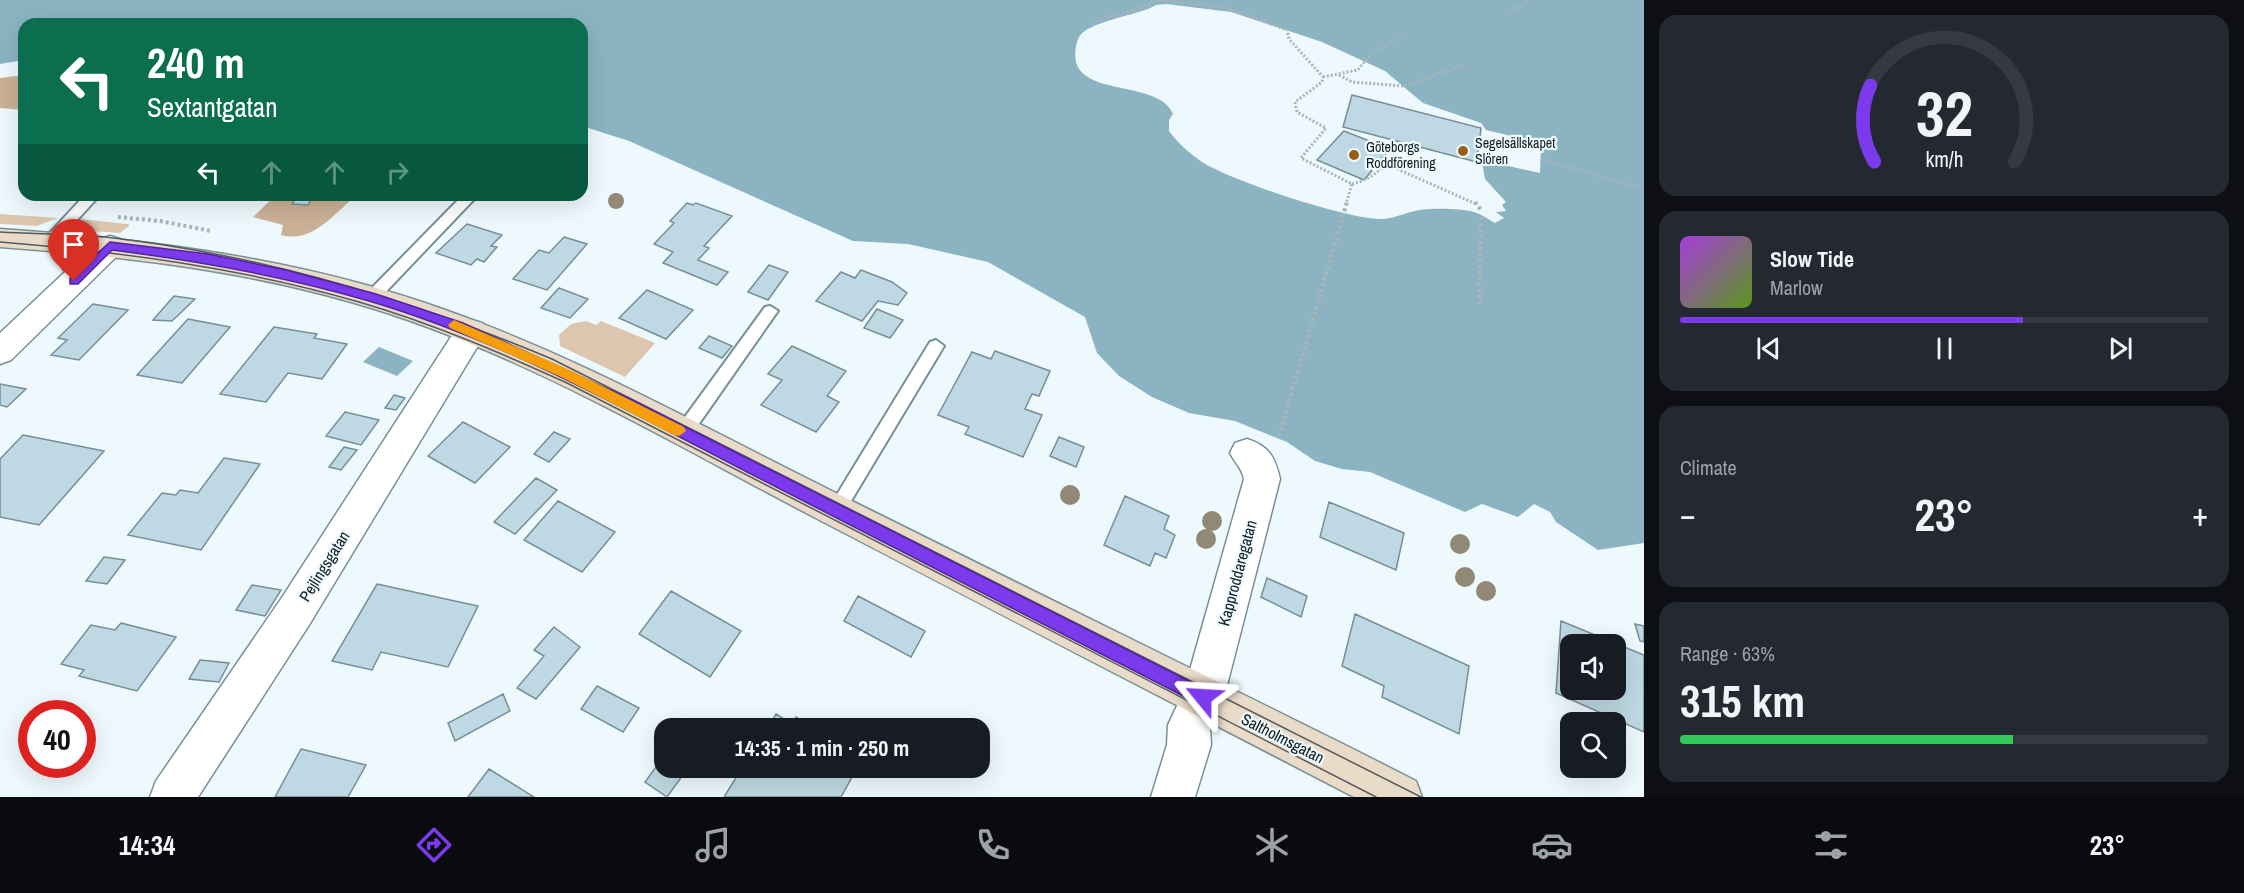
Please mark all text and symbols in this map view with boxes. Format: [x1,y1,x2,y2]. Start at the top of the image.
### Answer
text: 240 m [147,35,245,91]
icon: left [48,42,126,120]
text: 32 [1916,71,1972,155]
text: Sextantgatan [147,89,278,125]
place label: Segelsällskapet Slören [1475,134,1555,168]
place label: Göteborgs Roddförening [1366,138,1436,172]
marker: Segelsällskapet Slören [1456,144,1470,158]
text: km/h [1925,146,1963,175]
marker: Göteborgs Roddförening [1347,148,1361,162]
icon: left [192,156,225,189]
icon: ahead [255,156,288,189]
icon: ahead [318,156,351,189]
icon: right [381,156,414,189]
pin [48,219,99,281]
icon: arrive [57,228,90,261]
text: Slow Tide [1770,244,1854,274]
text: Marlow [1770,274,1823,301]
icon: previous [1752,332,1785,365]
icon: pause [1928,332,1961,365]
icon: next [2104,332,2137,365]
text: Climate [1680,454,1737,481]
text: 23° [1914,484,1974,545]
text: − [1680,492,1696,536]
text: + [2192,492,2208,536]
street label: Kapproddaregatan [1212,518,1262,628]
street label: Pejlingsgatan [294,526,354,606]
map controls [1560,634,1626,778]
button: sound [1560,634,1626,700]
text: Range · 63% [1680,640,1775,667]
position arrow [1171,665,1235,729]
text: 315 km [1680,670,1805,731]
speed limit sign: 40 [18,700,96,778]
street label: Saltholmsgatan [1238,708,1328,768]
button: search [1560,712,1626,778]
text: 14:35 · 1 min · 250 m [735,733,909,763]
icon: directions [413,824,455,866]
icon: music [692,824,734,866]
icon: phone [972,824,1014,866]
icon: climate [1251,824,1293,866]
icon: car [1531,824,1573,866]
icon: filters [1810,824,1852,866]
text: 14:34 [119,827,175,863]
text: 23° [2090,827,2125,863]

